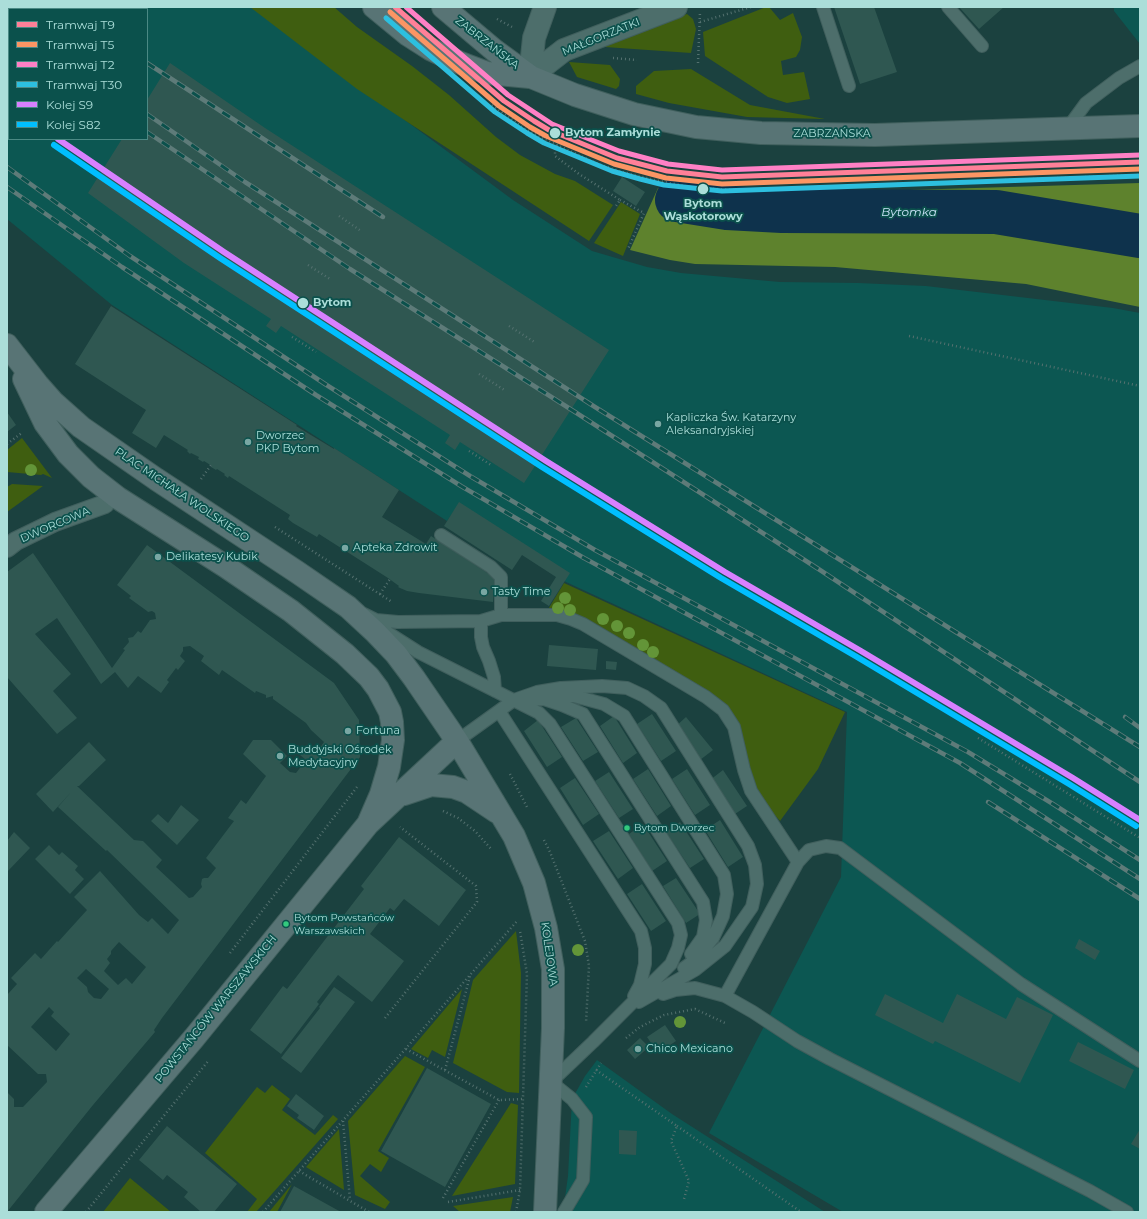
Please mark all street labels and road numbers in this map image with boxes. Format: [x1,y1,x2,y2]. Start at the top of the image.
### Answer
street label: ZABRZAŃSKA [452,14,522,72]
street label: MAŁGORZATKI [560,15,642,59]
street label: ZABRZAŃSKA [793,127,871,141]
street label: PLAC MICHAŁA WOLSKIEGO [112,445,252,545]
street label: DWORCOWA [18,504,92,546]
street label: KOLEJOWA [538,921,560,987]
street label: POWSTAŃCÓW WARSZAWSKICH [152,933,280,1085]

